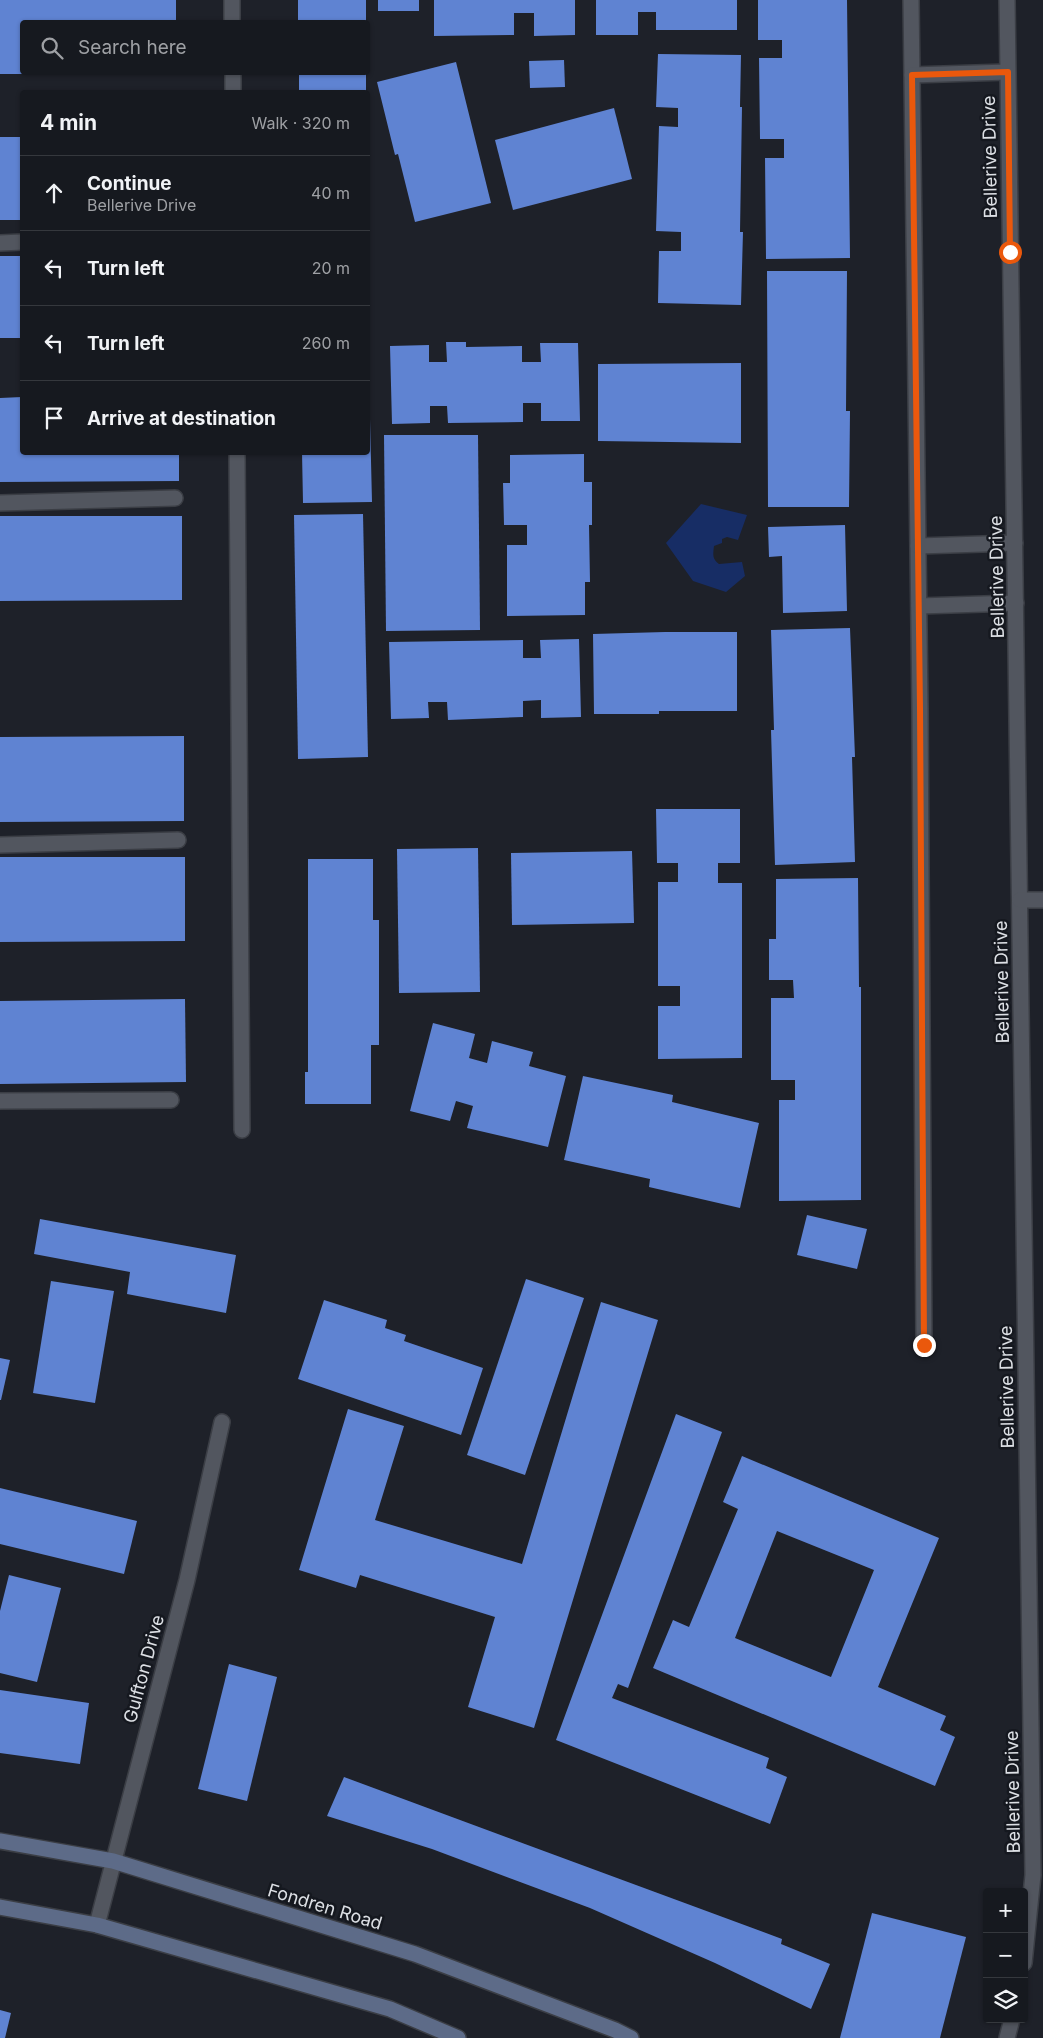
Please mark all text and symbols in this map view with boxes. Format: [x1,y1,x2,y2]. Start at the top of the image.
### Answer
search box [20,20,370,75]
icon: search [38,34,66,62]
text: Search here [78,36,187,59]
street label: Bellerive Drive [978,95,1001,219]
text: 4 min [40,110,97,135]
text: Walk · 320 m [252,113,350,133]
text: Continue [87,172,172,195]
icon: ahead [40,179,68,207]
text: 40 m [311,183,350,203]
text: Bellerive Drive [87,195,196,215]
route start [999,241,1022,264]
icon: left [40,254,68,282]
text: Turn left [87,257,165,280]
text: 20 m [312,258,350,278]
icon: left [40,329,68,357]
text: Turn left [87,332,165,355]
text: 260 m [302,333,350,353]
icon: arrive [40,404,68,432]
text: Arrive at destination [87,407,276,430]
street label: Bellerive Drive [985,515,1008,639]
street label: Bellerive Drive [990,920,1013,1044]
street label: Bellerive Drive [995,1325,1018,1449]
route end [913,1334,936,1357]
street label: Gulfton Drive [119,1612,168,1725]
street label: Bellerive Drive [1001,1730,1024,1854]
street label: Fondren Road [265,1879,385,1934]
map controls [983,1888,1028,2023]
button: + [983,1888,1028,1933]
button: − [983,1933,1028,1978]
button: layers [983,1978,1028,2023]

